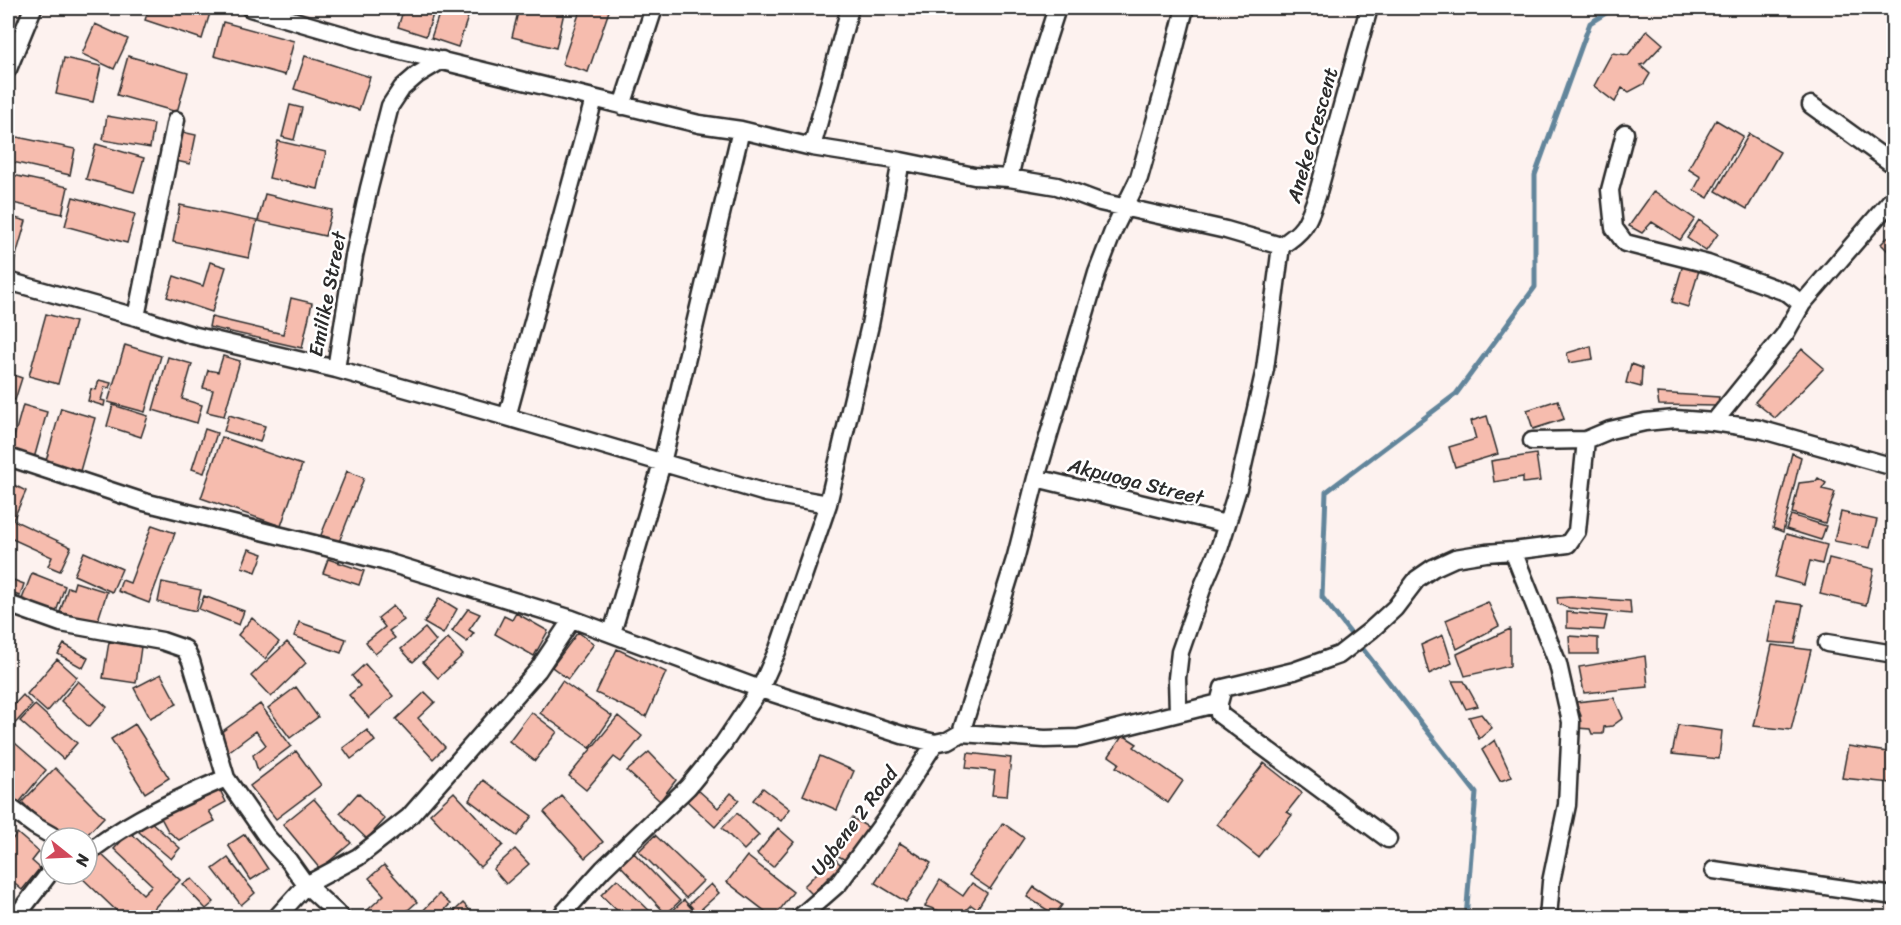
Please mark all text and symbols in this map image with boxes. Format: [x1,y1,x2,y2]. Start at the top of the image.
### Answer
street label: Aneke Crescent [1276,63,1349,208]
street label: Emilike Street [298,228,357,360]
street label: Akpuoga Street [1063,447,1208,515]
street label: Ugbene 2 Road [801,758,908,884]
north arrow [39,826,99,886]
text: N [67,850,99,871]

